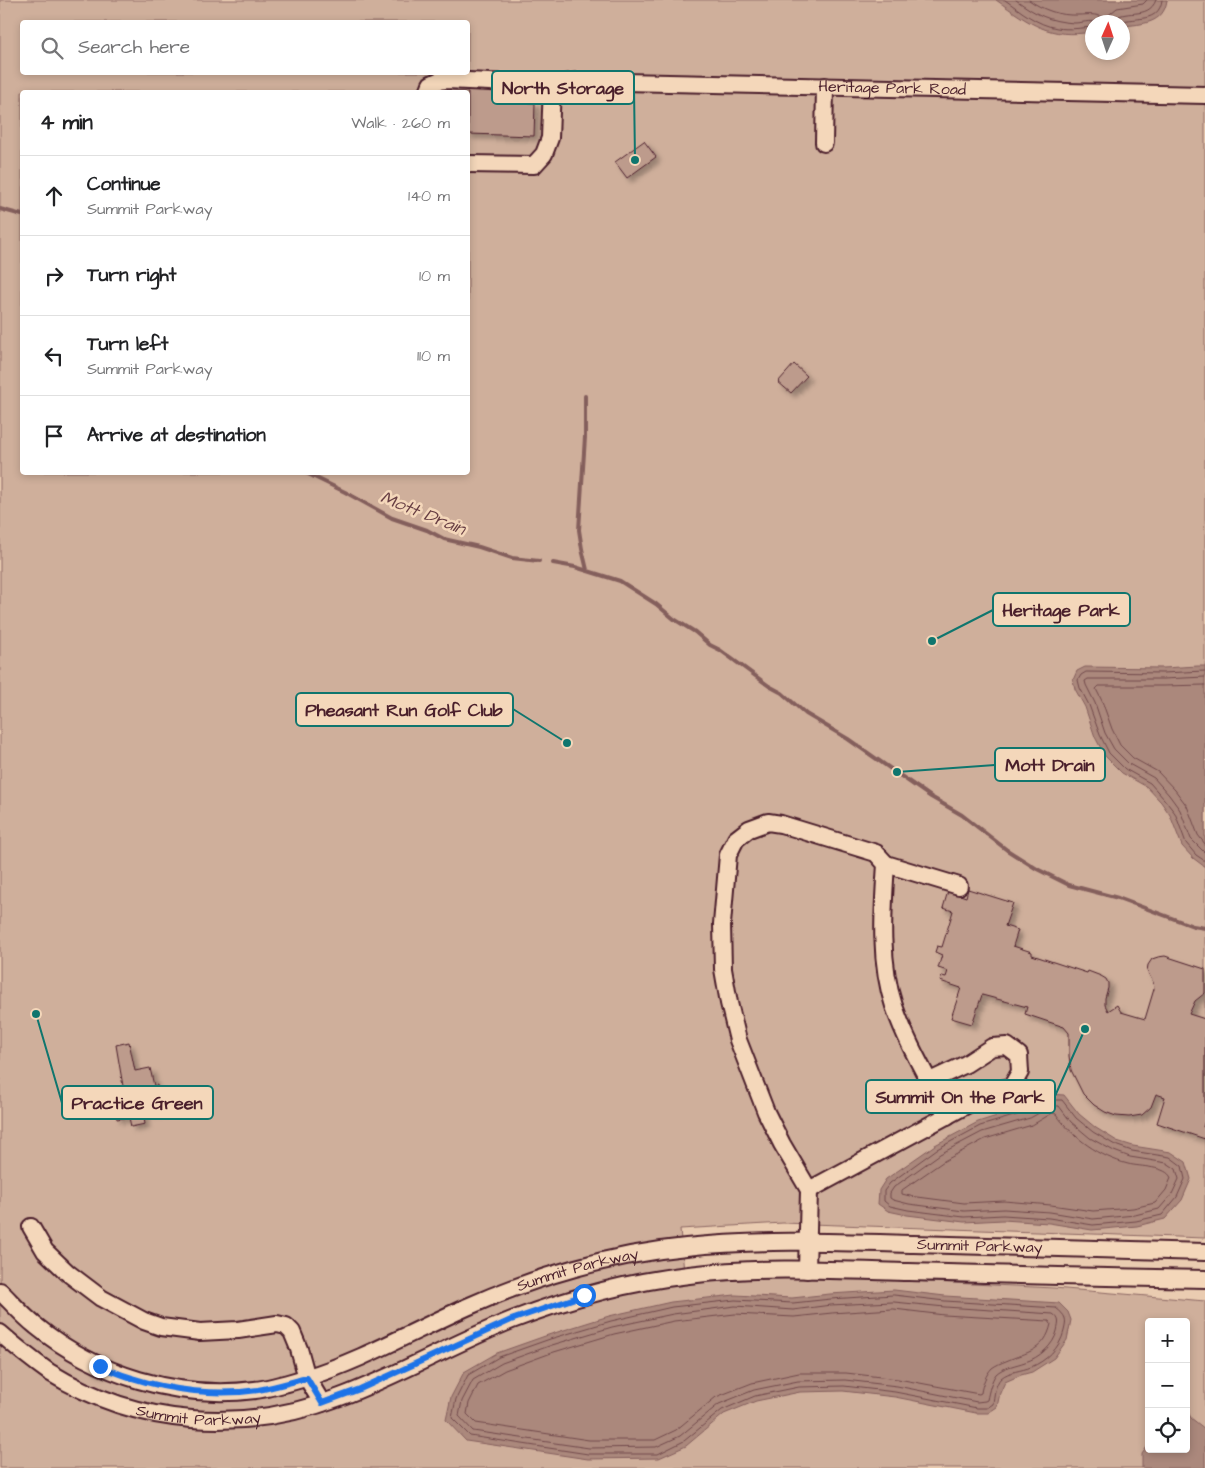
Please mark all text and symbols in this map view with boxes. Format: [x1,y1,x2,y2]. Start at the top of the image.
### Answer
north arrow [1085,15,1130,60]
search box [20,20,470,75]
icon: search [38,34,66,62]
text: Search here [78,34,190,61]
callout: North Storage [492,71,634,104]
street label: Heritage Park Road [818,75,966,101]
text: North Storage [502,76,624,102]
text: 4 min [40,108,93,137]
text: Walk · 260 m [351,112,450,134]
text: Continue [87,171,161,198]
icon: ahead [40,182,68,210]
text: 140 m [408,185,450,207]
text: Summit Parkway [87,198,212,220]
icon: right [40,262,68,290]
text: Turn right [87,262,176,289]
text: 10 m [419,265,450,287]
text: Turn left [87,331,168,358]
icon: left [40,342,68,370]
text: 110 m [417,345,450,367]
text: Summit Parkway [87,358,212,380]
icon: arrive [40,422,68,450]
text: Arrive at destination [87,422,266,449]
water label: Mott Drain [377,485,471,542]
callout: Heritage Park [993,593,1130,626]
text: Heritage Park [1002,598,1121,624]
callout: Pheasant Run Golf Club [296,693,513,726]
text: Pheasant Run Golf Club [305,698,504,723]
callout: Mott Drain [995,748,1105,781]
text: Mott Drain [1005,753,1095,778]
callout: Summit On the Park [866,1080,1055,1113]
text: Summit On the Park [875,1085,1045,1110]
callout: Practice Green [62,1086,213,1119]
text: Practice Green [71,1091,203,1116]
street label: Summit Parkway [917,1233,1043,1260]
street label: Summit Parkway [514,1243,641,1297]
route start [573,1284,596,1307]
map controls [1145,1318,1190,1453]
button: + [1145,1318,1190,1363]
route end [89,1355,112,1378]
button: − [1145,1363,1190,1408]
street label: Summit Parkway [134,1399,263,1431]
button: locate [1145,1408,1190,1453]

